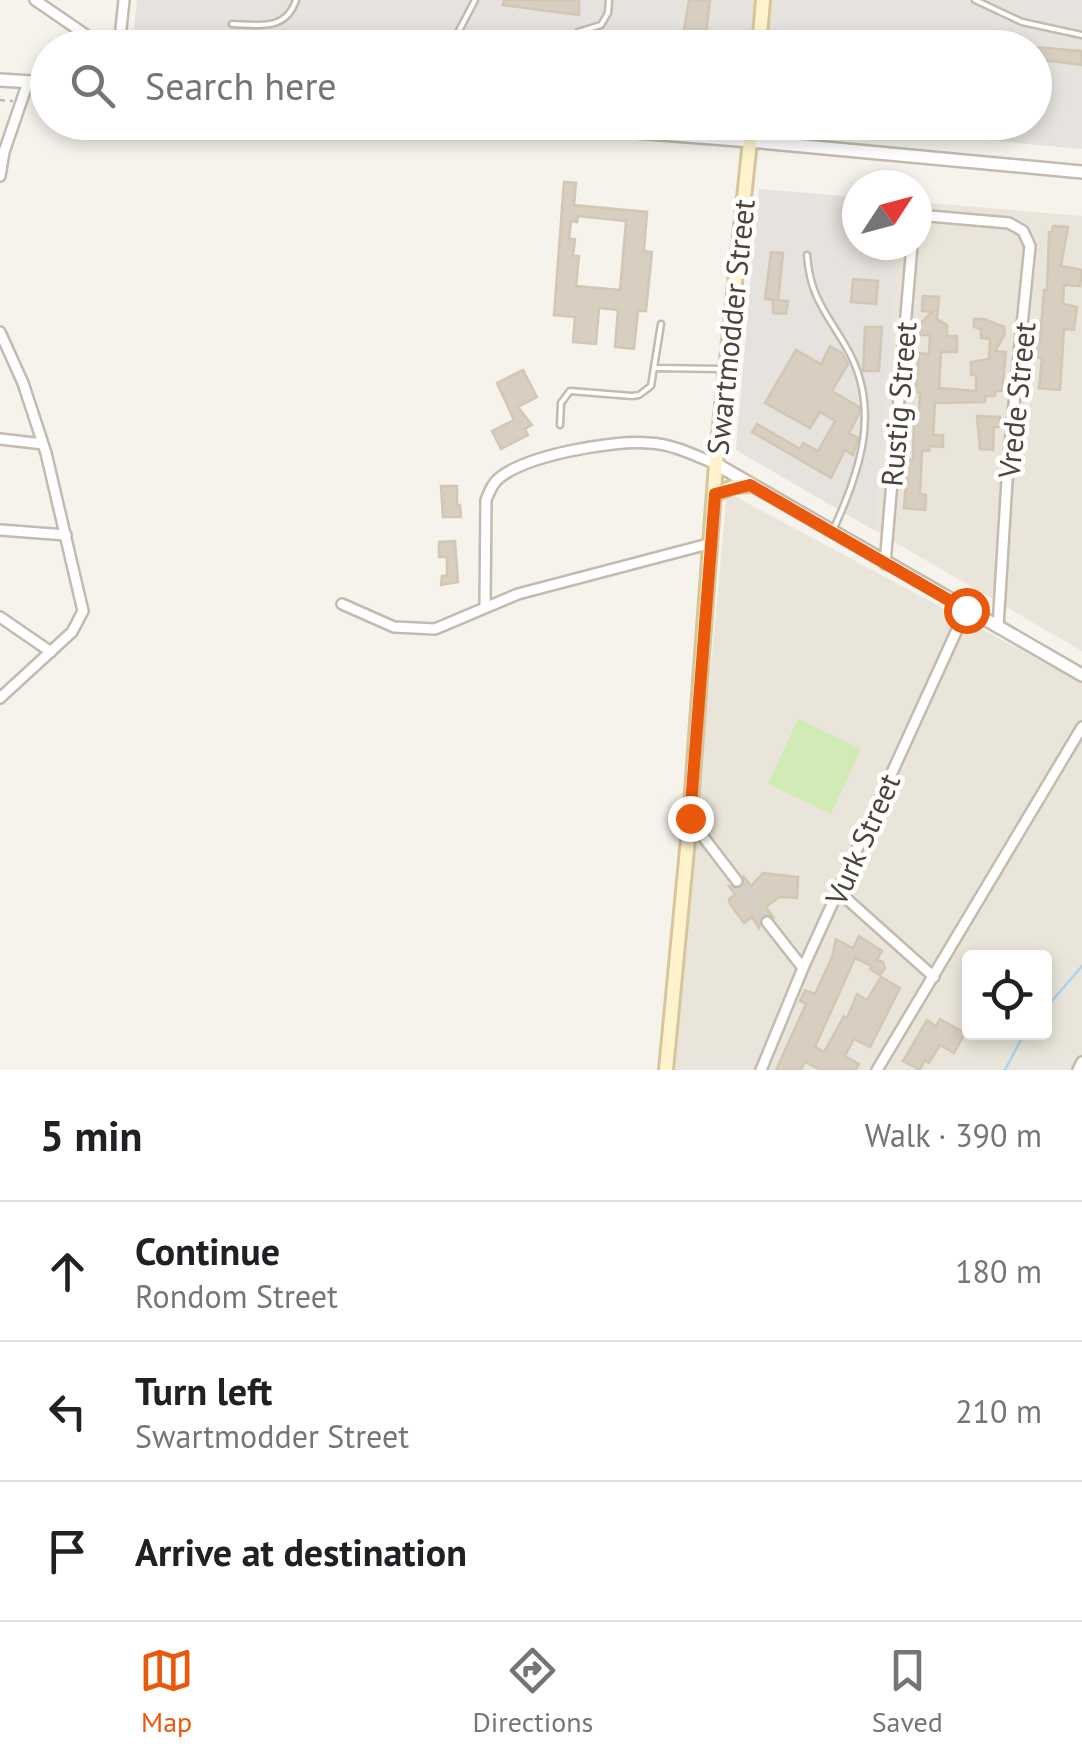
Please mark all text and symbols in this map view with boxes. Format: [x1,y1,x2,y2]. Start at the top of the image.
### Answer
search box [30,30,1052,140]
icon: search [65,58,120,113]
text: Search here [145,61,337,110]
north arrow [842,170,932,260]
street label: Swartmodder Street [697,197,763,457]
street label: Rustig Street [871,320,925,488]
street label: Vrede Street [988,320,1044,481]
route start [944,588,990,634]
street label: Vurk Street [815,767,908,912]
route end [668,796,714,842]
map controls [962,950,1052,1040]
button: locate [962,950,1052,1040]
text: 5 min [40,1108,142,1163]
text: Walk · 390 m [865,1114,1042,1156]
text: Continue [135,1226,280,1275]
icon: ahead [40,1244,95,1299]
text: 180 m [955,1250,1042,1292]
text: Rondom Street [135,1275,338,1317]
text: Turn left [135,1366,272,1415]
icon: left [40,1384,95,1439]
text: 210 m [955,1390,1042,1432]
text: Swartmodder Street [135,1415,409,1457]
icon: arrive [40,1524,95,1579]
text: Arrive at destination [135,1527,467,1576]
tab: Map [139,1643,194,1740]
tab: Directions [472,1643,593,1740]
tab: Saved [872,1643,943,1740]

